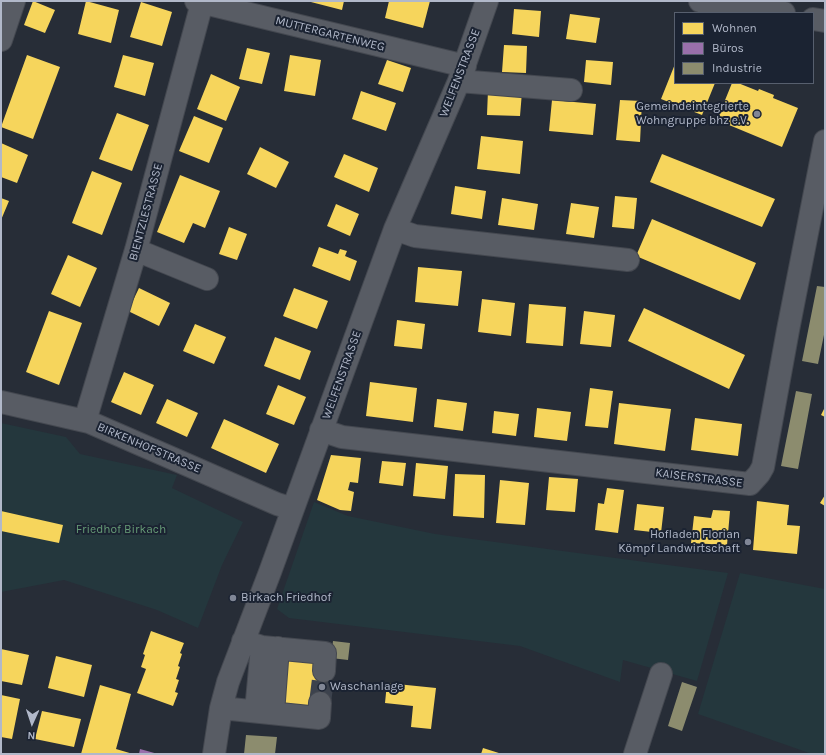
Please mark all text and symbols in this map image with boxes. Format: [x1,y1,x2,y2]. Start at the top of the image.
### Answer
legend [674,12,814,84]
street label: MUTTERGARTENWEG [274,13,386,55]
text: Wohnen [712,21,757,35]
street label: WELFENSTRASSE [437,27,483,119]
text: Büros [712,41,744,55]
text: Industrie [712,61,762,75]
place label: Gemeindeintegrierte Wohngruppe bhz e.V. [636,100,749,128]
marker: Gemeindeintegrierte Wohngruppe bhz e.V. [752,109,762,119]
street label: BIENTZLESTRASSE [126,162,166,262]
street label: WELFENSTRASSE [319,329,365,421]
street label: BIRKENHOFSTRASSE [95,420,203,476]
street label: KAISERSTRASSE [655,466,743,490]
park label: Friedhof Birkach [76,523,166,537]
place label: Hofladen Florian Kömpf Landwirtschaft [618,528,740,556]
marker: Hofladen Florian Kömpf Landwirtschaft [743,537,753,547]
place label: Birkach Friedhof [241,591,331,605]
marker: Birkach Friedhof [228,593,238,603]
place label: Waschanlage [330,680,403,694]
marker: Waschanlage [317,682,327,692]
north arrow [12,703,52,743]
text: N [27,729,36,742]

